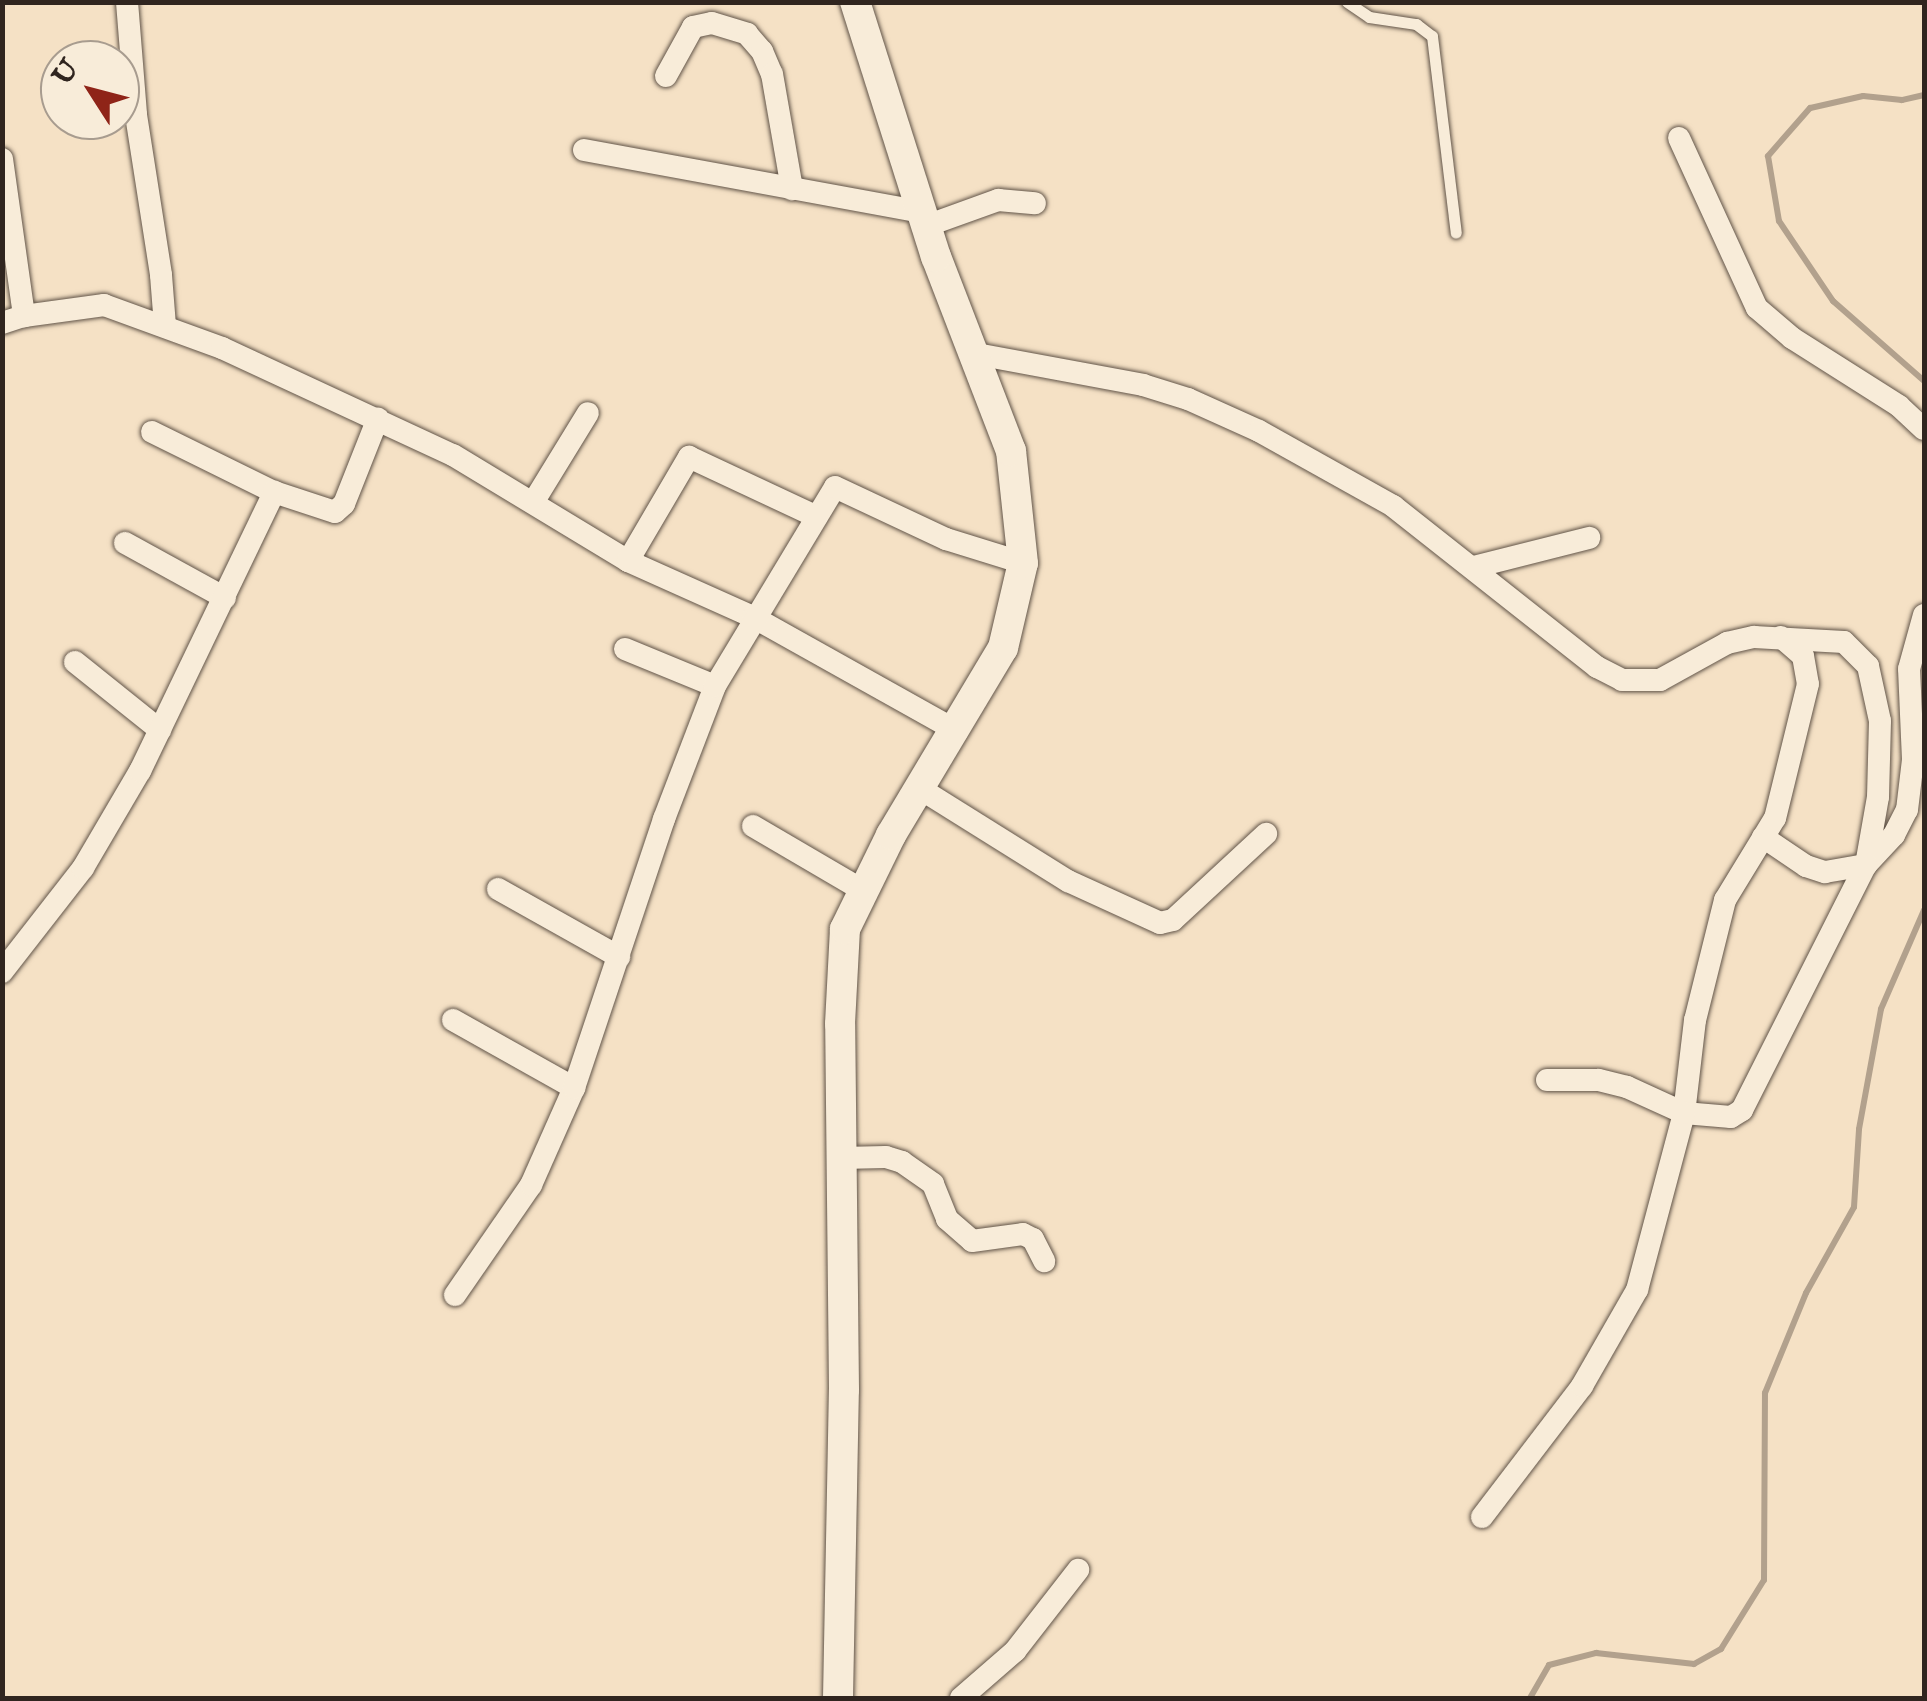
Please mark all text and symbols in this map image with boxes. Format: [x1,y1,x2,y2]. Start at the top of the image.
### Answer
north arrow [40,40,140,140]
text: U [46,53,88,93]

